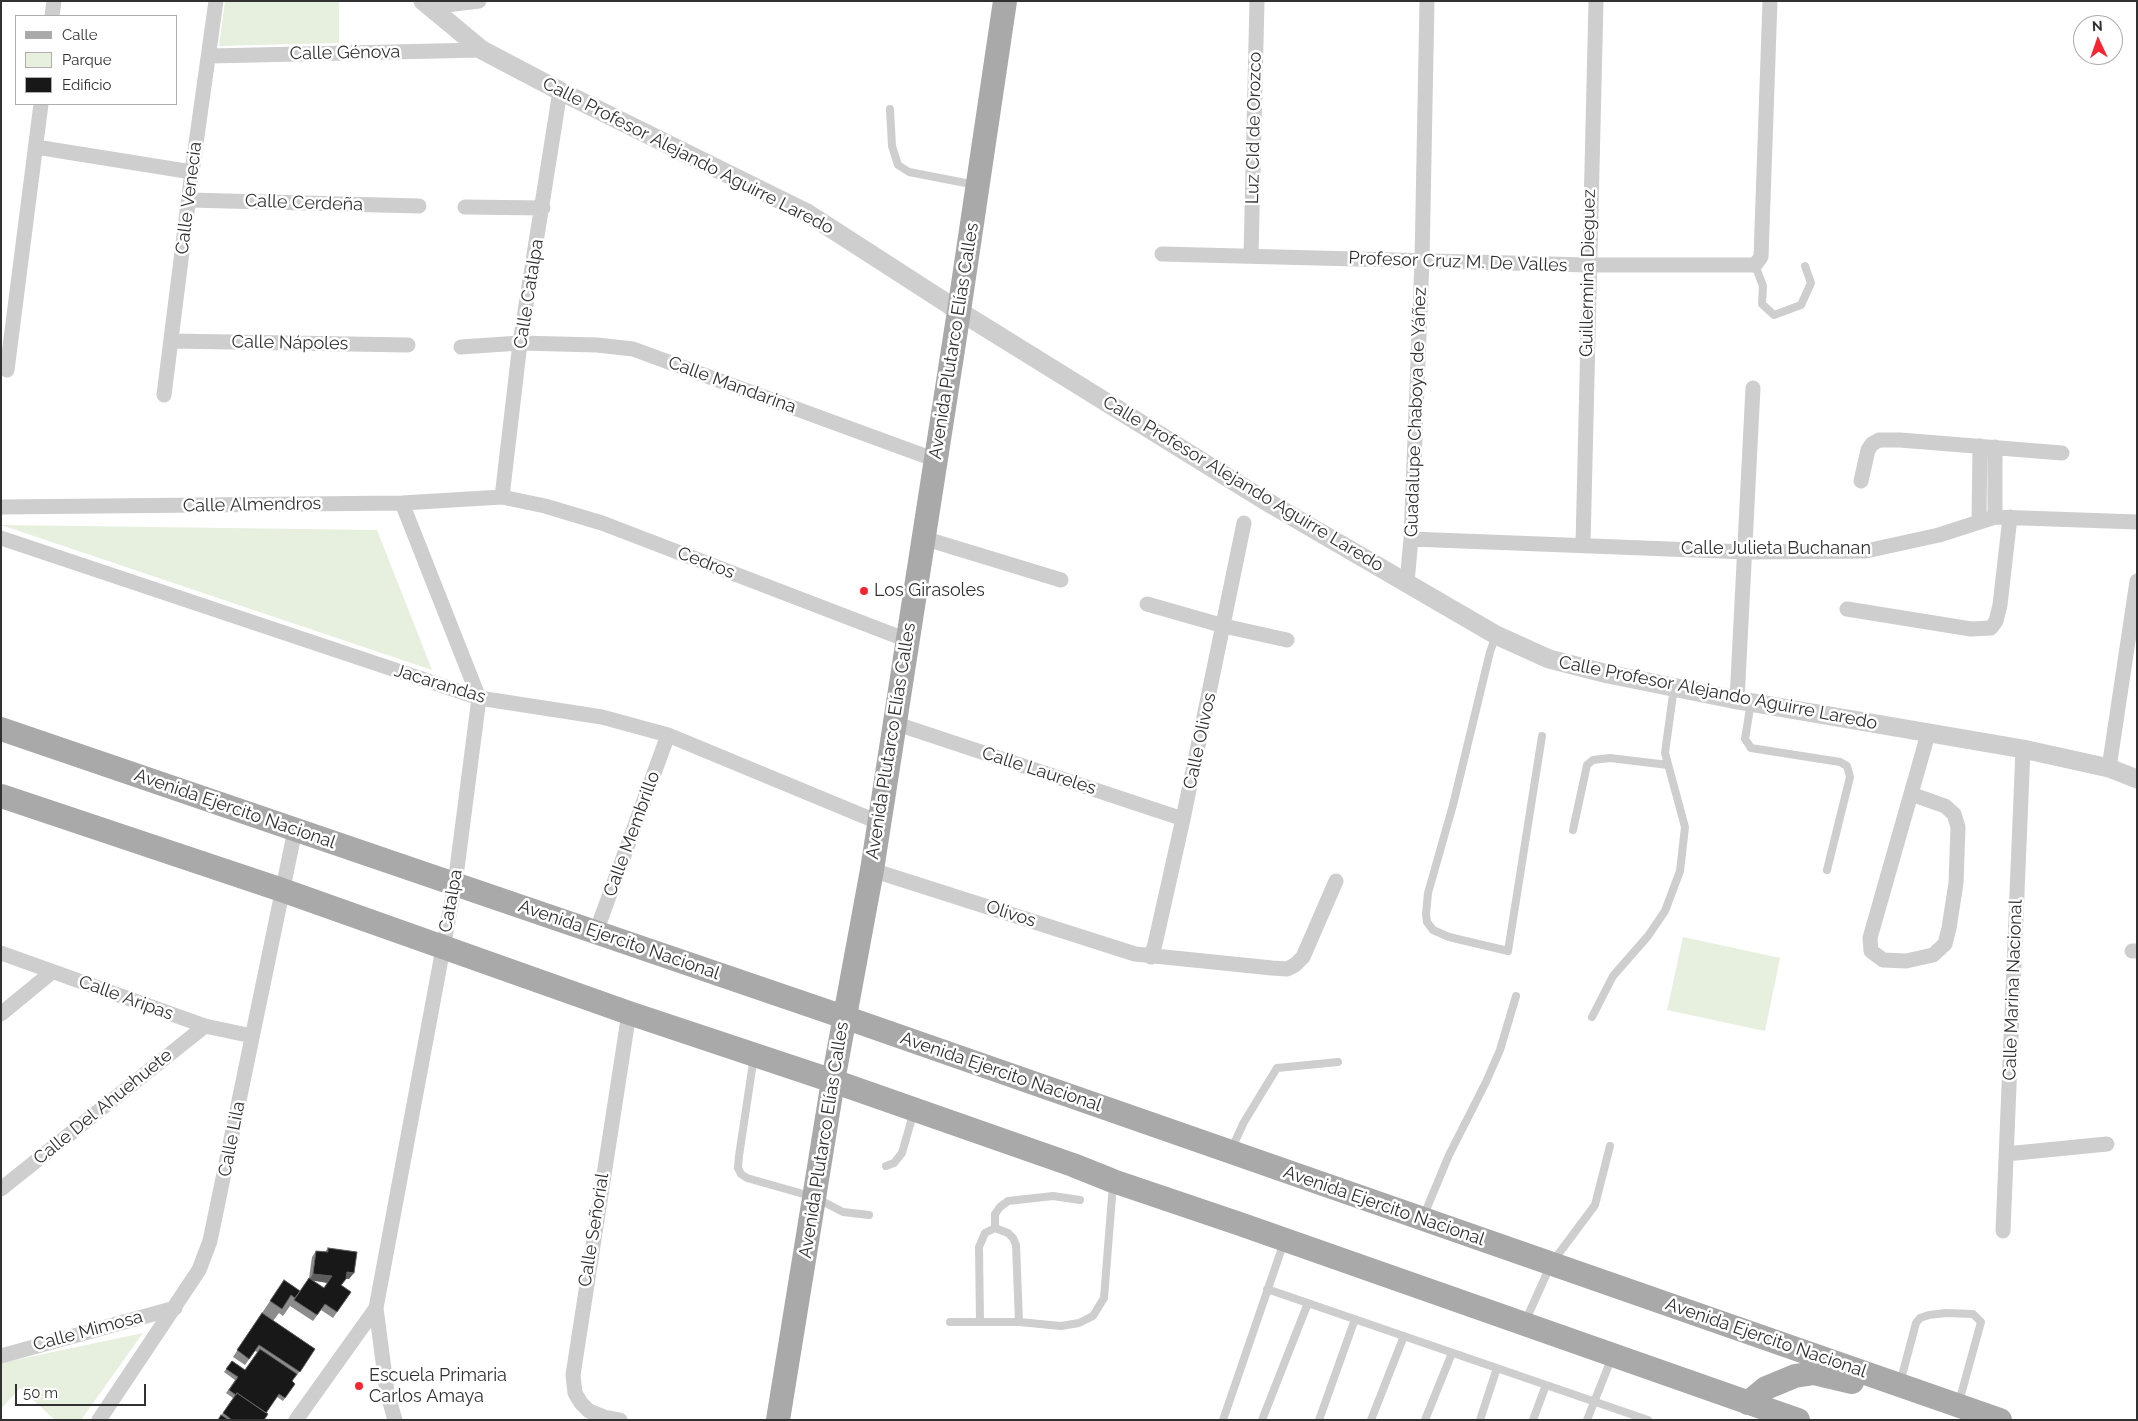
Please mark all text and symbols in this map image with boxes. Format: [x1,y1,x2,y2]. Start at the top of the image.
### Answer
legend [15,15,178,105]
north arrow [2073,15,2123,65]
text: N [2092,18,2103,34]
text: Calle [62,26,97,44]
street label: Calle Génova [290,41,400,65]
text: Parque [62,51,111,69]
street label: Luz CId de Orozco [1242,52,1266,204]
street label: Calle Profesor Alejando Aguirre Laredo [539,73,837,239]
text: Edificio [62,76,112,94]
street label: Calle Venecia [171,140,207,256]
street label: Guillermina Dieguez [1576,189,1600,357]
street label: Calle Cerdeña [245,190,363,216]
street label: Avenida Plutarco Elías Calles [925,221,983,461]
street label: Calle Catalpa [510,238,548,350]
street label: Profesor Cruz M. De Valles [1348,247,1568,277]
street label: Guadalupe Chaboya de Yáñez [1401,287,1431,537]
street label: Calle Nápoles [231,331,349,355]
street label: Calle Mandarina [665,352,799,418]
street label: Calle Profesor Alejando Aguirre Laredo [1099,391,1387,577]
street label: Calle Almendros [183,493,321,517]
street label: Calle Julieta Buchanan [1681,538,1871,560]
street label: Cedros [674,542,738,584]
place label: Los Girasoles [874,580,985,602]
marker: Los Girasoles [858,585,870,597]
street label: Avenida Plutarco Elías Calles [862,621,920,861]
street label: Calle Profesor Alejando Aguirre Laredo [1557,652,1879,734]
street label: Jacarandas [392,660,488,708]
street label: Calle Olivos [1179,691,1221,791]
street label: Calle Laureles [979,742,1099,800]
street label: Avenida Ejercito Nacional [132,764,338,854]
street label: Calle Membrillo [599,768,665,900]
street label: Catalpa [435,868,467,934]
street label: Avenida Ejercito Nacional [516,895,722,985]
street label: Olivos [983,896,1039,932]
street label: Calle Marina Nacional [1999,899,2027,1081]
street label: Calle Aripas [76,971,176,1025]
street label: Avenida Plutarco Elías Calles [795,1020,853,1260]
street label: Avenida Ejercito Nacional [898,1027,1104,1117]
street label: Calle Del Ahuehuete [29,1044,177,1170]
street label: Calle Lila [214,1100,250,1178]
street label: Avenida Ejercito Nacional [1281,1161,1487,1251]
street label: Calle Señorial [574,1172,614,1288]
street label: Avenida Ejercito Nacional [1663,1293,1869,1383]
street label: Calle Mimosa [31,1306,145,1356]
place label: Escuela Primaria Carlos Amaya [369,1365,507,1408]
scale bar [18,1374,149,1406]
marker: Escuela Primaria Carlos Amaya [353,1380,365,1392]
text: 50 m [23,1384,58,1402]

